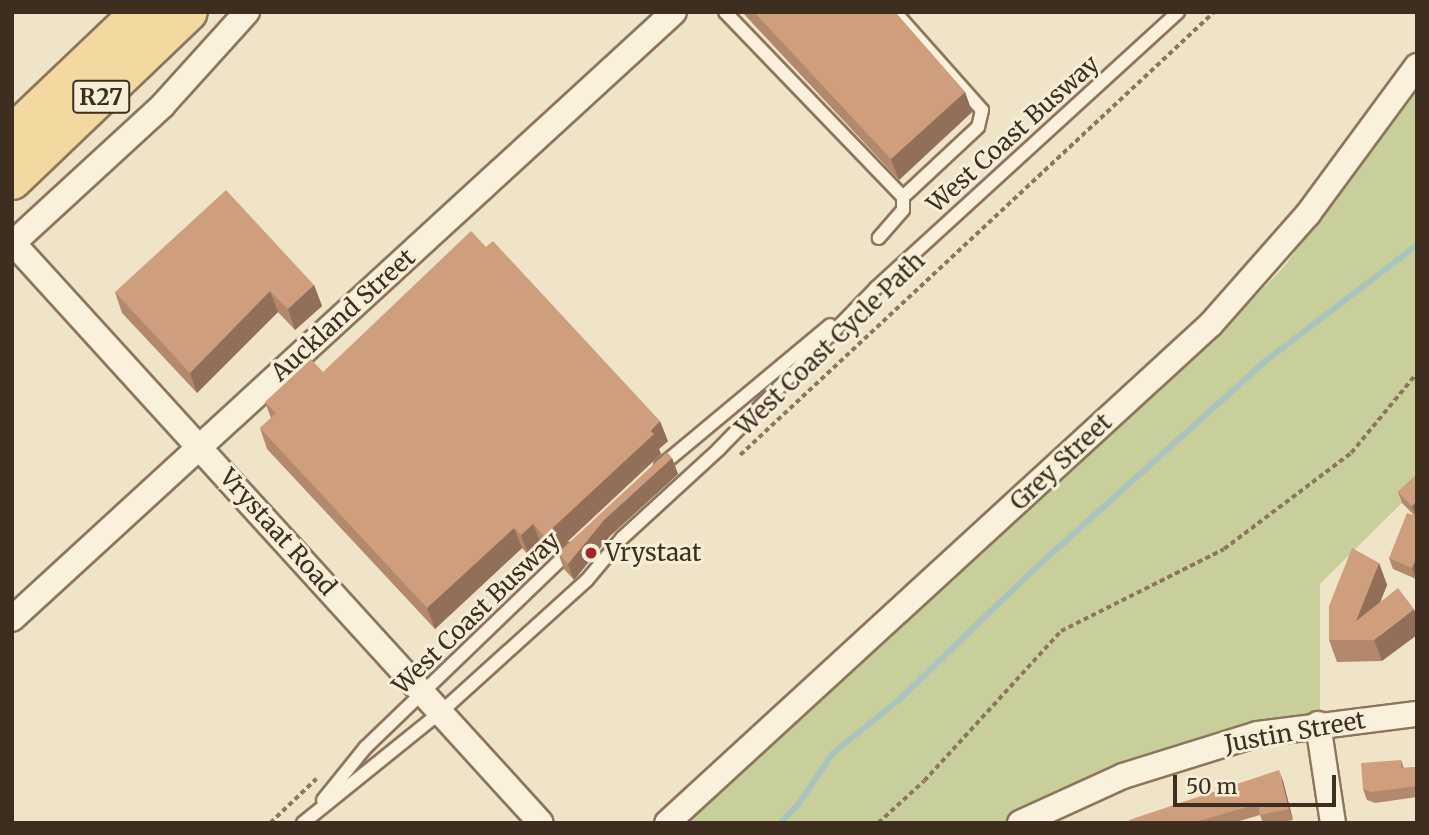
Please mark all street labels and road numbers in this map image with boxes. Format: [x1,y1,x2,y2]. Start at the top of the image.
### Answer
street label: West Coast Busway [921,49,1105,219]
road number: R27 [71,78,131,116]
street label: Auckland Street [265,243,421,387]
street label: West Coast Cycle Path [730,246,930,442]
street label: Grey Street [1004,408,1118,516]
street label: Vrystaat Road [214,463,342,601]
street label: West Coast Busway [386,526,566,700]
street label: Justin Street [1222,705,1368,759]

